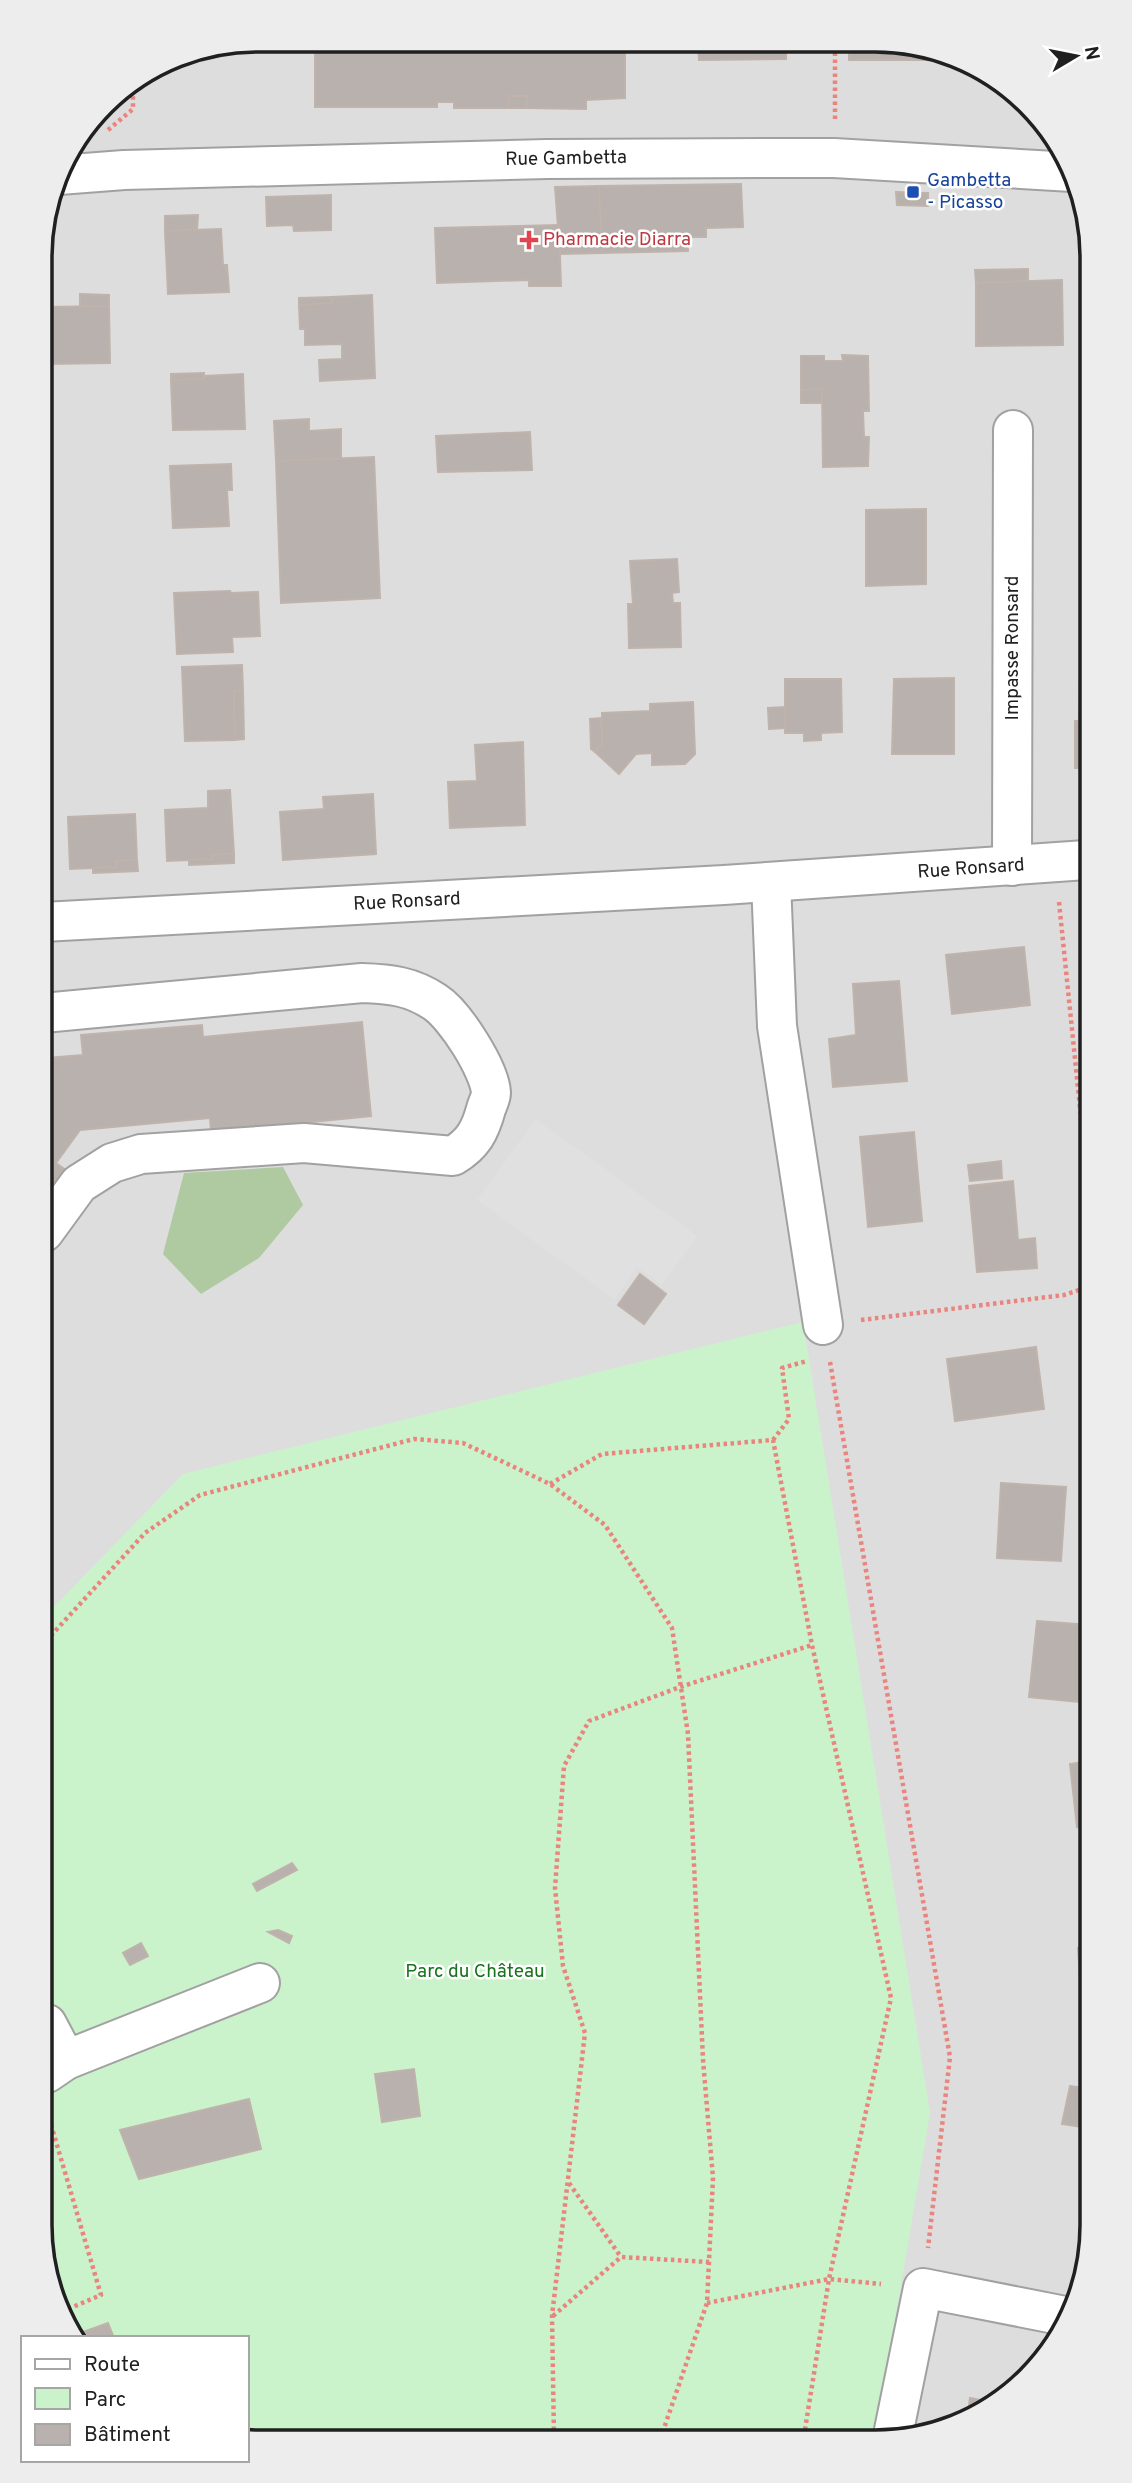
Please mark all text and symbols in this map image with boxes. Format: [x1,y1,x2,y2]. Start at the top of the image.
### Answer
north arrow [1041,21,1111,91]
text: N [1078,45,1104,62]
street label: Rue Gambetta [505,146,627,172]
place label: Gambetta - Picasso [927,169,1011,215]
marker: Gambetta - Picasso [905,184,921,200]
place label: Pharmacie Diarra [543,228,691,252]
marker: Pharmacie Diarra [521,232,537,248]
street label: Impasse Ronsard [1001,576,1025,720]
street label: Rue Ronsard [917,853,1025,885]
street label: Rue Ronsard [353,887,461,917]
park label: Parc du Château [405,1960,545,1984]
legend [21,2336,248,2462]
text: Route [84,2352,140,2379]
text: Parc [84,2387,126,2414]
text: Bâtiment [84,2422,171,2449]

